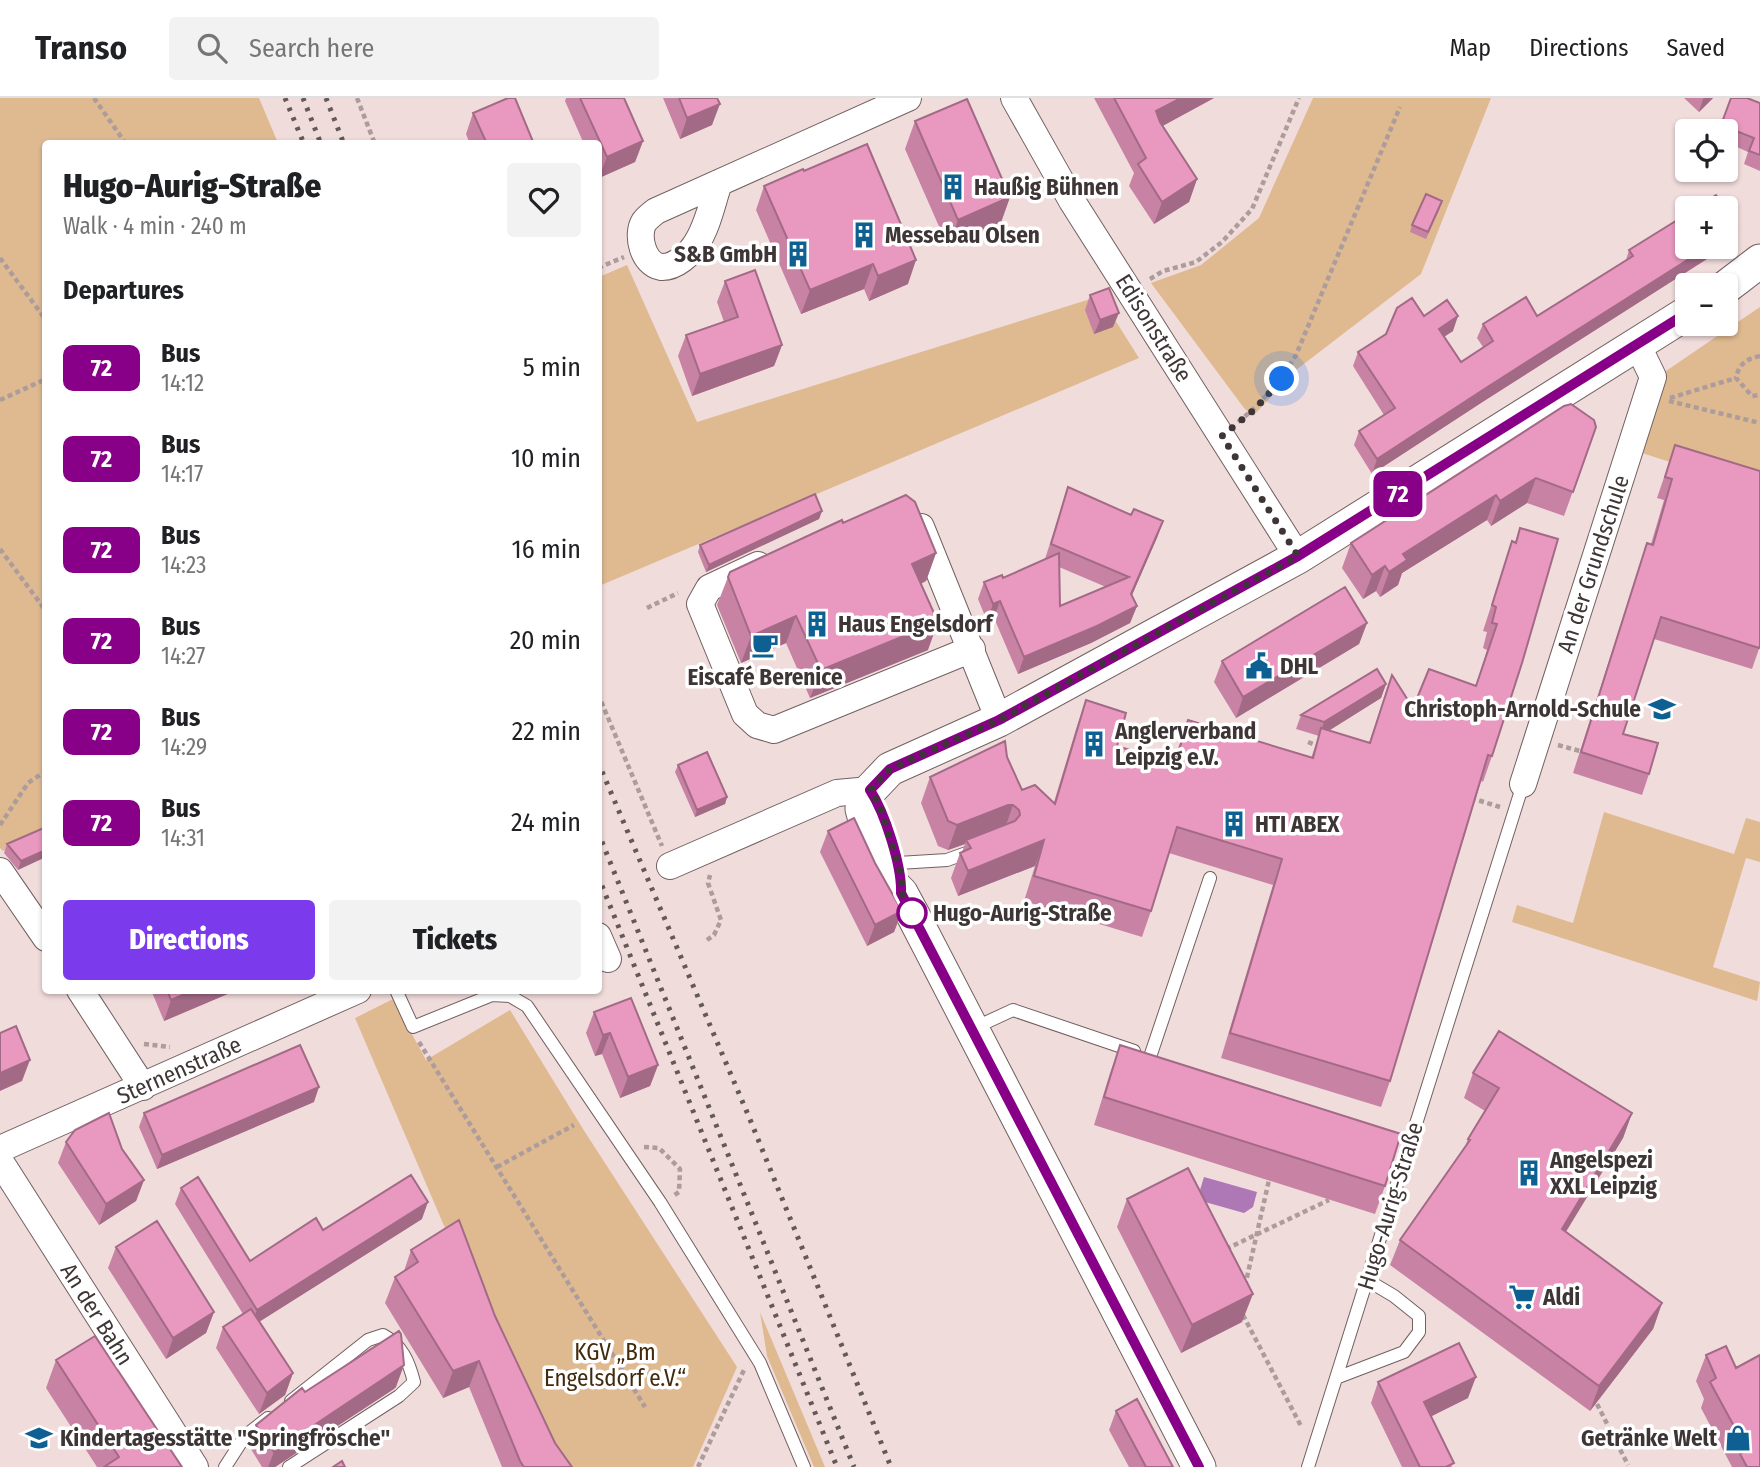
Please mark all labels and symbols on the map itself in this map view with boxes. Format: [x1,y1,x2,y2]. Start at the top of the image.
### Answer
building icon: Haußig Bühnen [938,172,968,202]
place label: Haußig Bühnen [974,173,1119,201]
building icon: Messebau Olsen [849,220,879,250]
place label: Messebau Olsen [885,221,1040,249]
building icon: S&B GmbH [783,239,813,269]
place label: S&B GmbH [674,240,777,268]
street label: Edisonstraße [1110,269,1198,387]
your location [1264,361,1299,396]
line badge: 72 [1366,471,1430,517]
street label: An der Grundschule [1551,471,1635,657]
building icon: Haus Engelsdorf [802,609,832,639]
place label: Haus Engelsdorf [838,610,995,638]
cafe icon: Eiscafé Berenice [750,630,780,660]
public building icon: DHL [1244,651,1274,681]
place label: DHL [1280,652,1319,680]
place label: Eiscafé Berenice [687,663,843,691]
school or university icon: Christoph-Arnold-Schule [1647,694,1677,724]
place label: Christoph-Arnold-Schule [1404,695,1641,723]
place label: Anglerverband Leipzig e.V. [1114,717,1256,771]
building icon: Anglerverband Leipzig e.V. [1079,729,1109,759]
building icon: HTI ABEX [1219,809,1249,839]
place label: HTI ABEX [1255,810,1340,838]
marker: Hugo-Aurig-Straße [897,898,927,928]
place label: Hugo-Aurig-Straße [933,899,1112,927]
street label: Sternenstraße [112,1030,246,1110]
street label: Hugo-Aurig-Straße [1351,1119,1429,1293]
place label: Angelspezi XXL Leipzig [1549,1146,1658,1200]
building icon: Angelspezi XXL Leipzig [1514,1158,1544,1188]
street label: An der Bahn [55,1258,139,1370]
supermarket icon: Aldi [1507,1282,1537,1312]
place label: Aldi [1542,1283,1580,1311]
park label: KGV „Bm Engelsdorf e.V.“ [544,1338,686,1392]
school or university icon: Kindertagesstätte "Springfrösche" [24,1423,54,1453]
shop icon: Getränke Welt [1723,1423,1753,1453]
place label: Kindertagesstätte "Springfrösche" [60,1424,390,1452]
place label: Getränke Welt [1581,1424,1718,1452]

